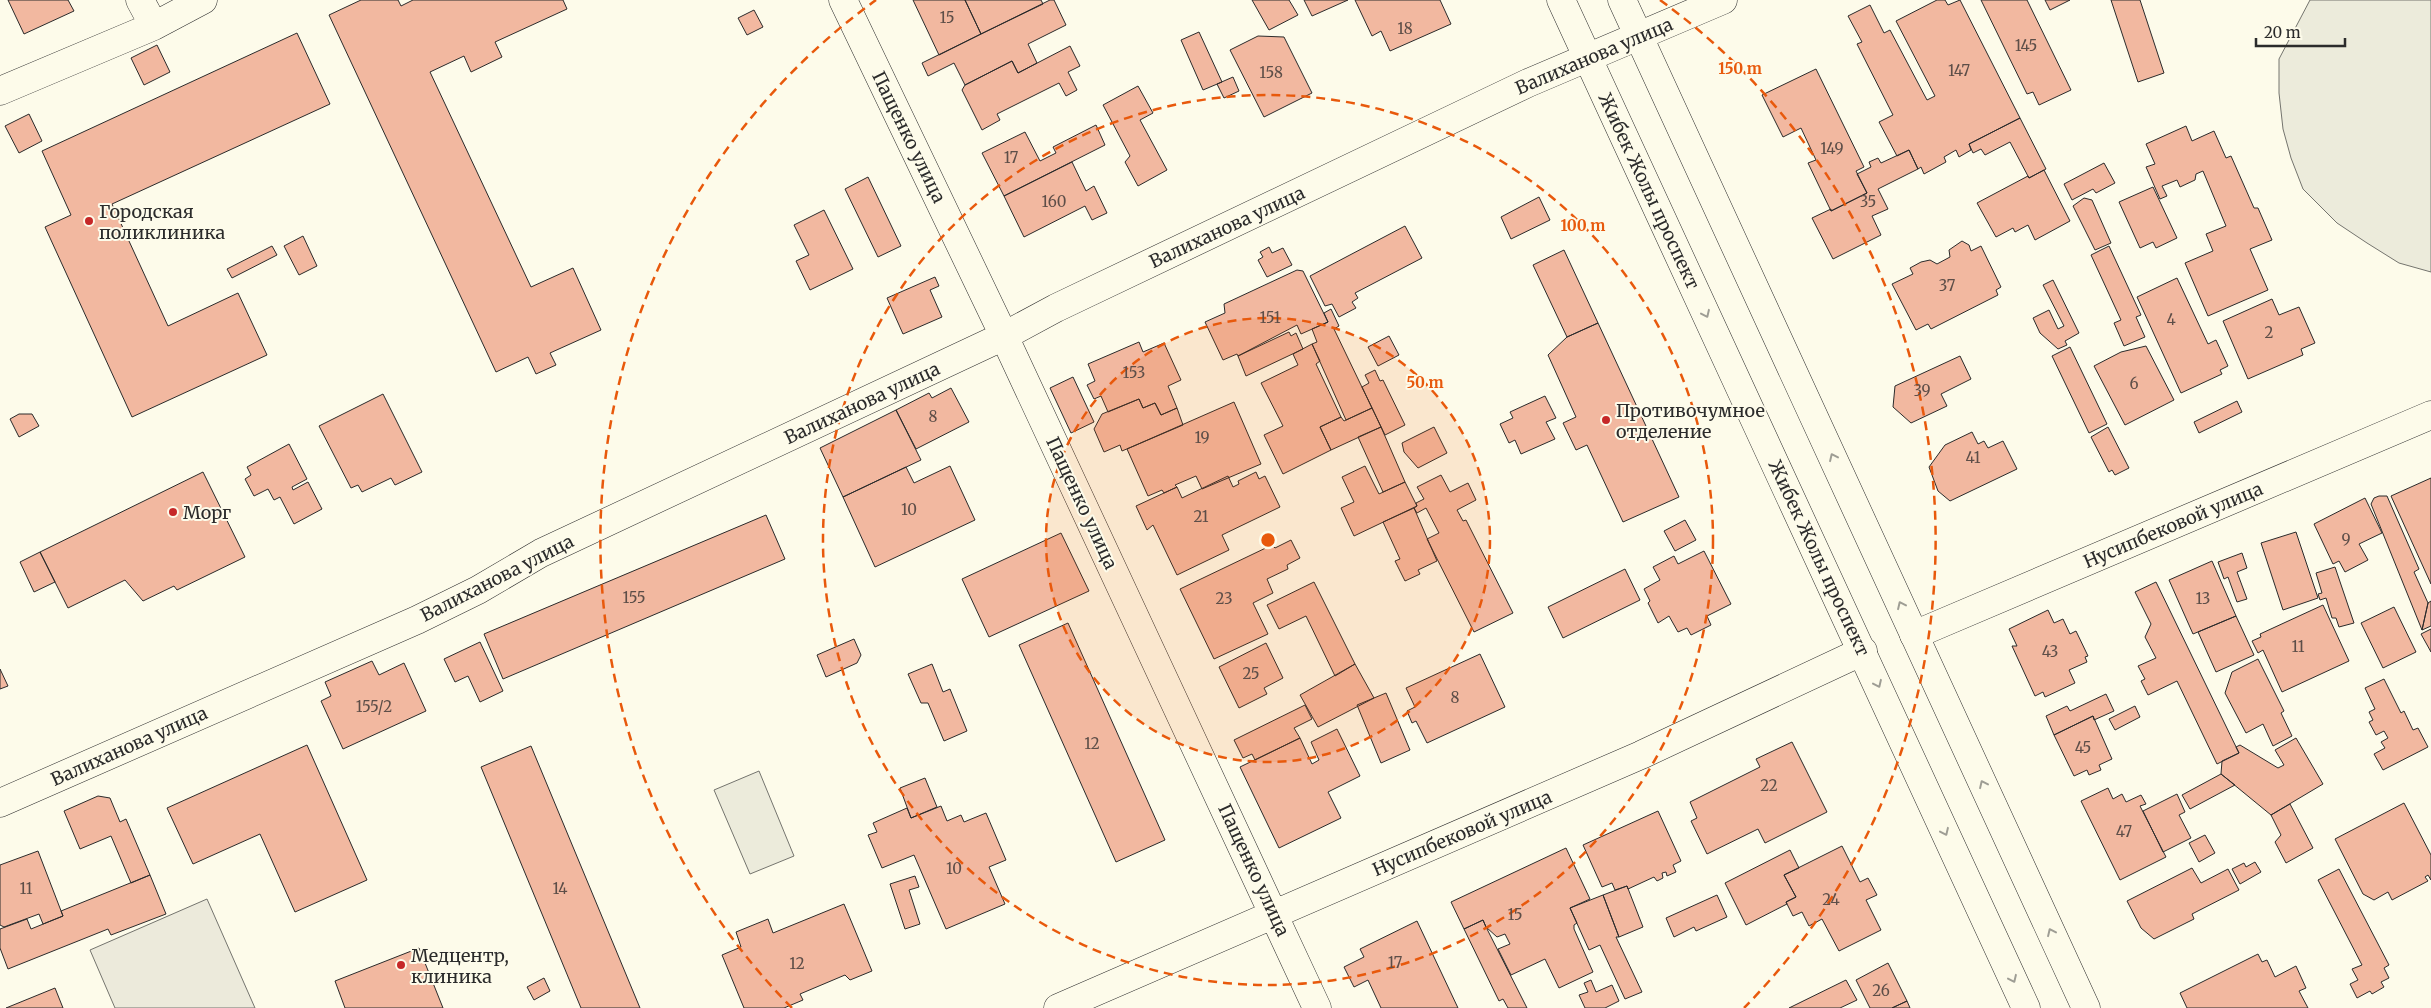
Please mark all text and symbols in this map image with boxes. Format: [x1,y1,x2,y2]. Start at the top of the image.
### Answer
house number: 15 [939,8,955,27]
street label: Валиханова улица [1512,12,1676,100]
scale bar [2256,15,2345,47]
house number: 18 [1397,19,1413,38]
text: 20 m [2264,23,2301,42]
house number: 145 [2015,36,2037,55]
text: 150 m [1718,59,1762,78]
house number: 147 [1948,61,1971,80]
house number: 158 [1259,63,1283,82]
street label: Пащенко улица [867,67,951,207]
street label: Жибек Жолы проспект [1593,89,1705,293]
house number: 149 [1820,139,1844,158]
house number: 17 [1004,148,1019,167]
street label: Валиханова улица [1146,181,1309,273]
house number: 160 [1042,192,1066,211]
house number: 35 [1860,192,1876,211]
place label: Городская поликлиника [99,200,226,244]
marker: Городская поликлиника [83,215,95,227]
text: 100 m [1561,216,1605,235]
house number: 37 [1939,276,1956,295]
house number: 151 [1259,308,1281,327]
one-way arrow [1700,309,1711,318]
house number: 4 [2166,310,2176,329]
house number: 2 [2265,323,2274,342]
street label: Валиханова улица [781,357,944,449]
house number: 153 [1123,363,1145,382]
text: 50 m [1406,373,1444,392]
house number: 6 [2129,374,2139,393]
house number: 39 [1913,381,1931,400]
place label: Противочумное отделение [1616,399,1765,443]
house number: 8 [929,407,938,426]
marker: Противочумное отделение [1600,414,1612,426]
house number: 19 [1194,428,1210,447]
street label: Пащенко улица [1041,433,1123,573]
house number: 41 [1966,448,1981,467]
one-way arrow [1828,453,1839,462]
street label: Жибек Жолы проспект [1763,456,1875,660]
street label: Нусипбековой улица [2080,477,2266,573]
house number: 10 [901,500,917,519]
place label: Морг [183,501,231,524]
marker: Морг [167,506,179,518]
house number: 21 [1193,507,1209,526]
street label: Валиханова улица [417,529,578,627]
house number: 9 [2341,530,2351,549]
centre of rings [1259,531,1277,549]
house number: 155 [622,588,646,607]
house number: 23 [1216,589,1232,608]
house number: 13 [2196,589,2210,608]
one-way arrow [1896,601,1907,610]
house number: 11 [2291,637,2305,656]
house number: 43 [2042,642,2058,661]
house number: 25 [1242,664,1260,683]
one-way arrow [1871,679,1882,688]
house number: 8 [1451,688,1460,707]
house number: 155/2 [356,697,392,716]
street label: Валиханова улица [47,701,211,791]
house number: 12 [1084,734,1100,753]
house number: 45 [2075,738,2091,757]
house number: 22 [1760,776,1778,795]
one-way arrow [1979,780,1990,789]
street label: Нусипбековой улица [1369,785,1555,881]
street label: Пащенко улица [1213,800,1295,940]
house number: 47 [2116,822,2133,841]
one-way arrow [1939,827,1950,836]
house number: 10 [946,859,962,878]
house number: 11 [19,879,33,898]
house number: 14 [552,879,568,898]
house number: 24 [1822,890,1840,909]
house number: 15 [1507,905,1523,924]
one-way arrow [2047,928,2058,937]
place label: Медцентр, клиника [411,944,509,988]
house number: 17 [1388,953,1403,972]
house number: 12 [789,954,805,973]
marker: Медцентр, клиника [395,959,407,971]
one-way arrow [2007,974,2017,983]
house number: 26 [1872,981,1890,1000]

